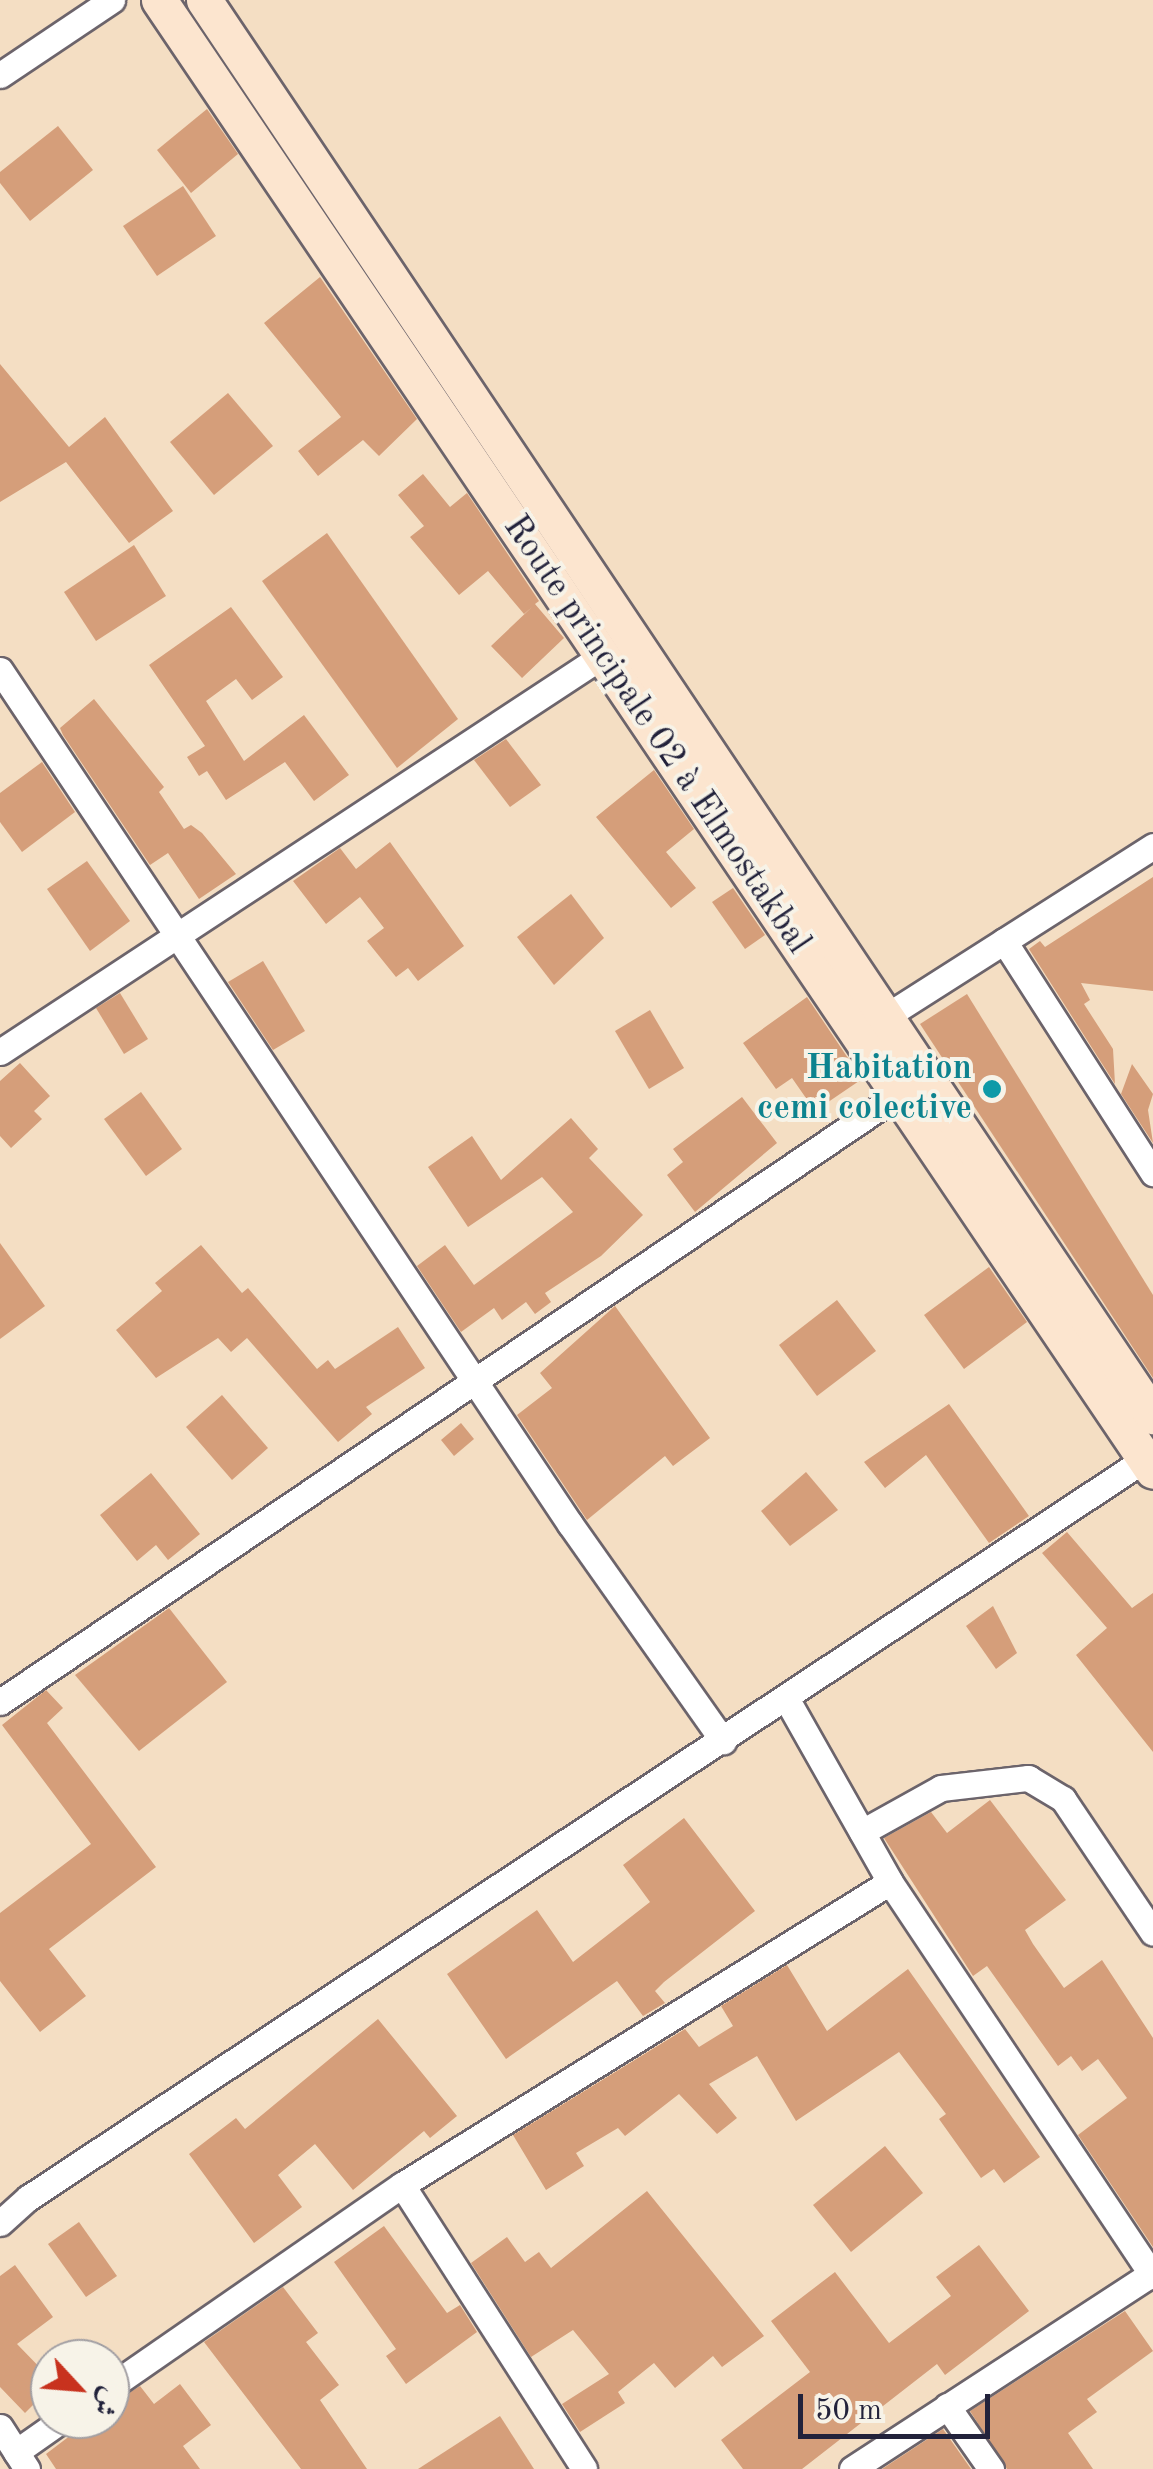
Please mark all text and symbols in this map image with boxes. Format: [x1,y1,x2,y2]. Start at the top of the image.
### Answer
street label: Route principale 02 à Elmostakbal [493,508,819,962]
place label: Habitation cemi colective [757,1048,972,1130]
marker: Habitation cemi colective [981,1078,1003,1100]
north arrow [30,2339,130,2439]
scale bar [803,2374,996,2436]
text: ش [86,2383,124,2420]
text: 50 m [815,2396,882,2426]

